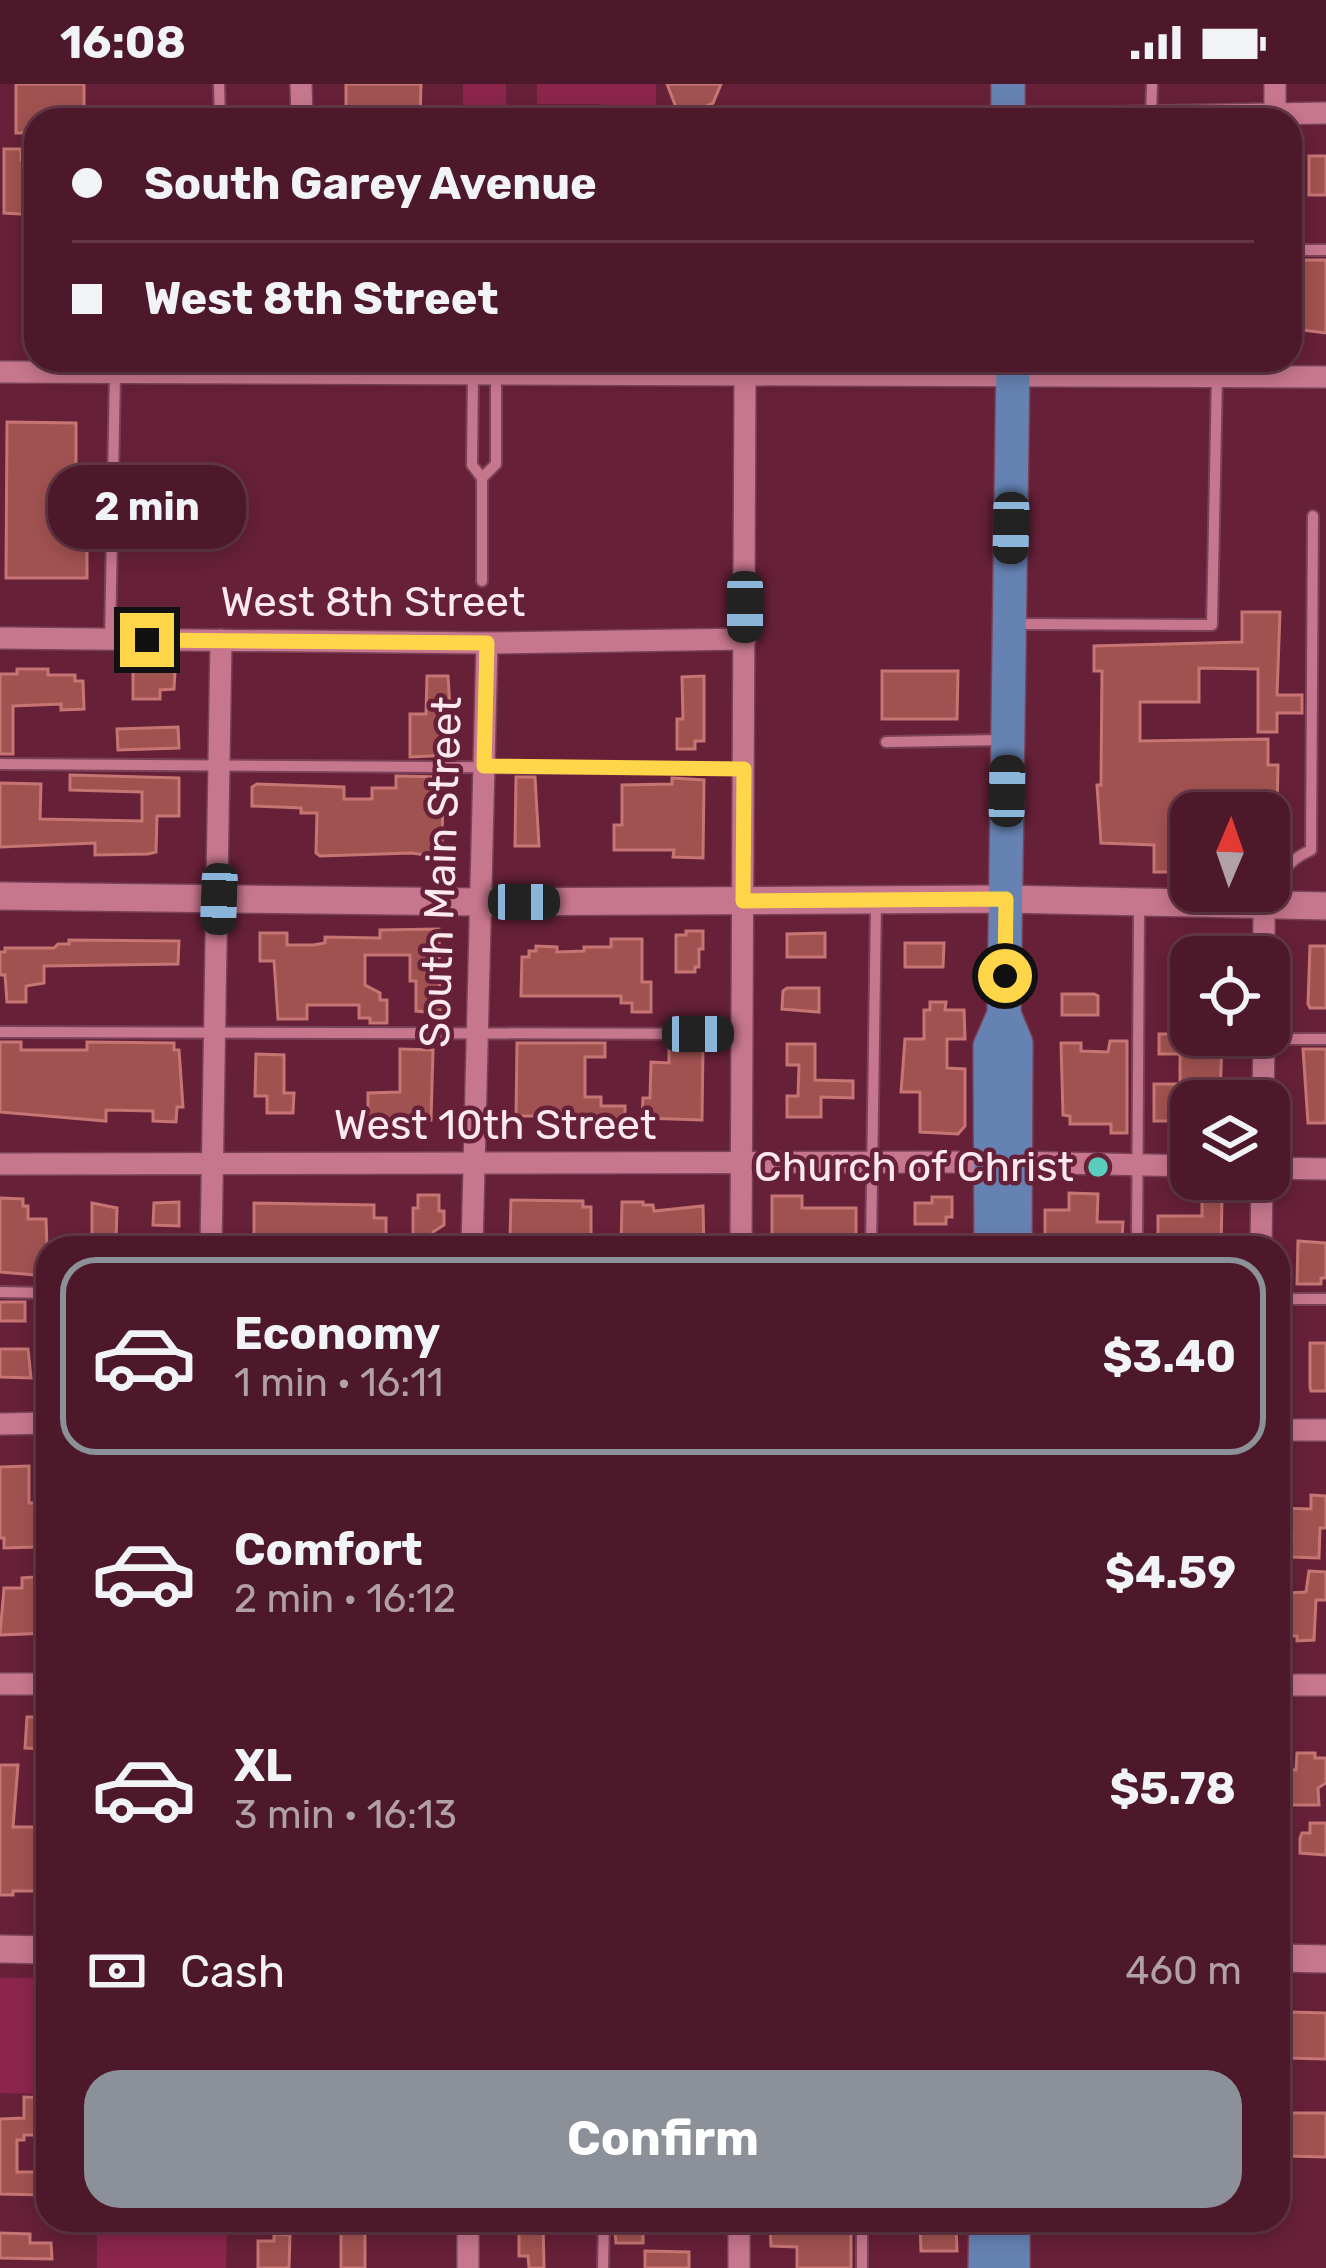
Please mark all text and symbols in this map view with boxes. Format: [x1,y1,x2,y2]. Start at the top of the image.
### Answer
text: 16:08 [60,16,186,69]
text: South Garey Avenue [144,157,597,210]
text: West 8th Street [144,272,498,325]
callout: 2 min [48,466,246,550]
text: 2 min [94,484,200,530]
car [992,492,1030,564]
car [727,571,763,643]
street label: West 8th Street [221,577,525,627]
route end [120,613,174,667]
street label: South Main Street [410,695,472,1049]
car [988,755,1026,827]
north arrow [1170,792,1290,912]
map controls [1170,792,1290,1200]
car [200,862,238,936]
car [488,884,560,920]
button: locate [1170,936,1290,1056]
route start [978,949,1032,1003]
car [662,1016,734,1052]
button: layers [1170,1080,1290,1200]
street label: West 10th Street [334,1100,656,1150]
place label: Church of Christ [754,1142,1074,1192]
marker: Church of Christ [1085,1154,1111,1180]
icon: car [90,1302,198,1410]
text: Economy [234,1307,440,1360]
text: $3.40 [1102,1330,1236,1383]
text: 1 min · 16:11 [234,1360,444,1406]
icon: car [90,1518,198,1626]
text: Comfort [234,1523,423,1576]
text: $4.59 [1105,1546,1236,1599]
text: 2 min · 16:12 [234,1576,456,1622]
icon: car [90,1734,198,1842]
text: XL [234,1739,292,1792]
text: $5.78 [1109,1762,1236,1815]
text: 3 min · 16:13 [234,1792,457,1838]
icon: cash [84,1938,150,2004]
text: Cash [180,1945,285,1998]
text: 460 m [1125,1948,1242,1994]
button: Confirm [84,2070,1242,2208]

